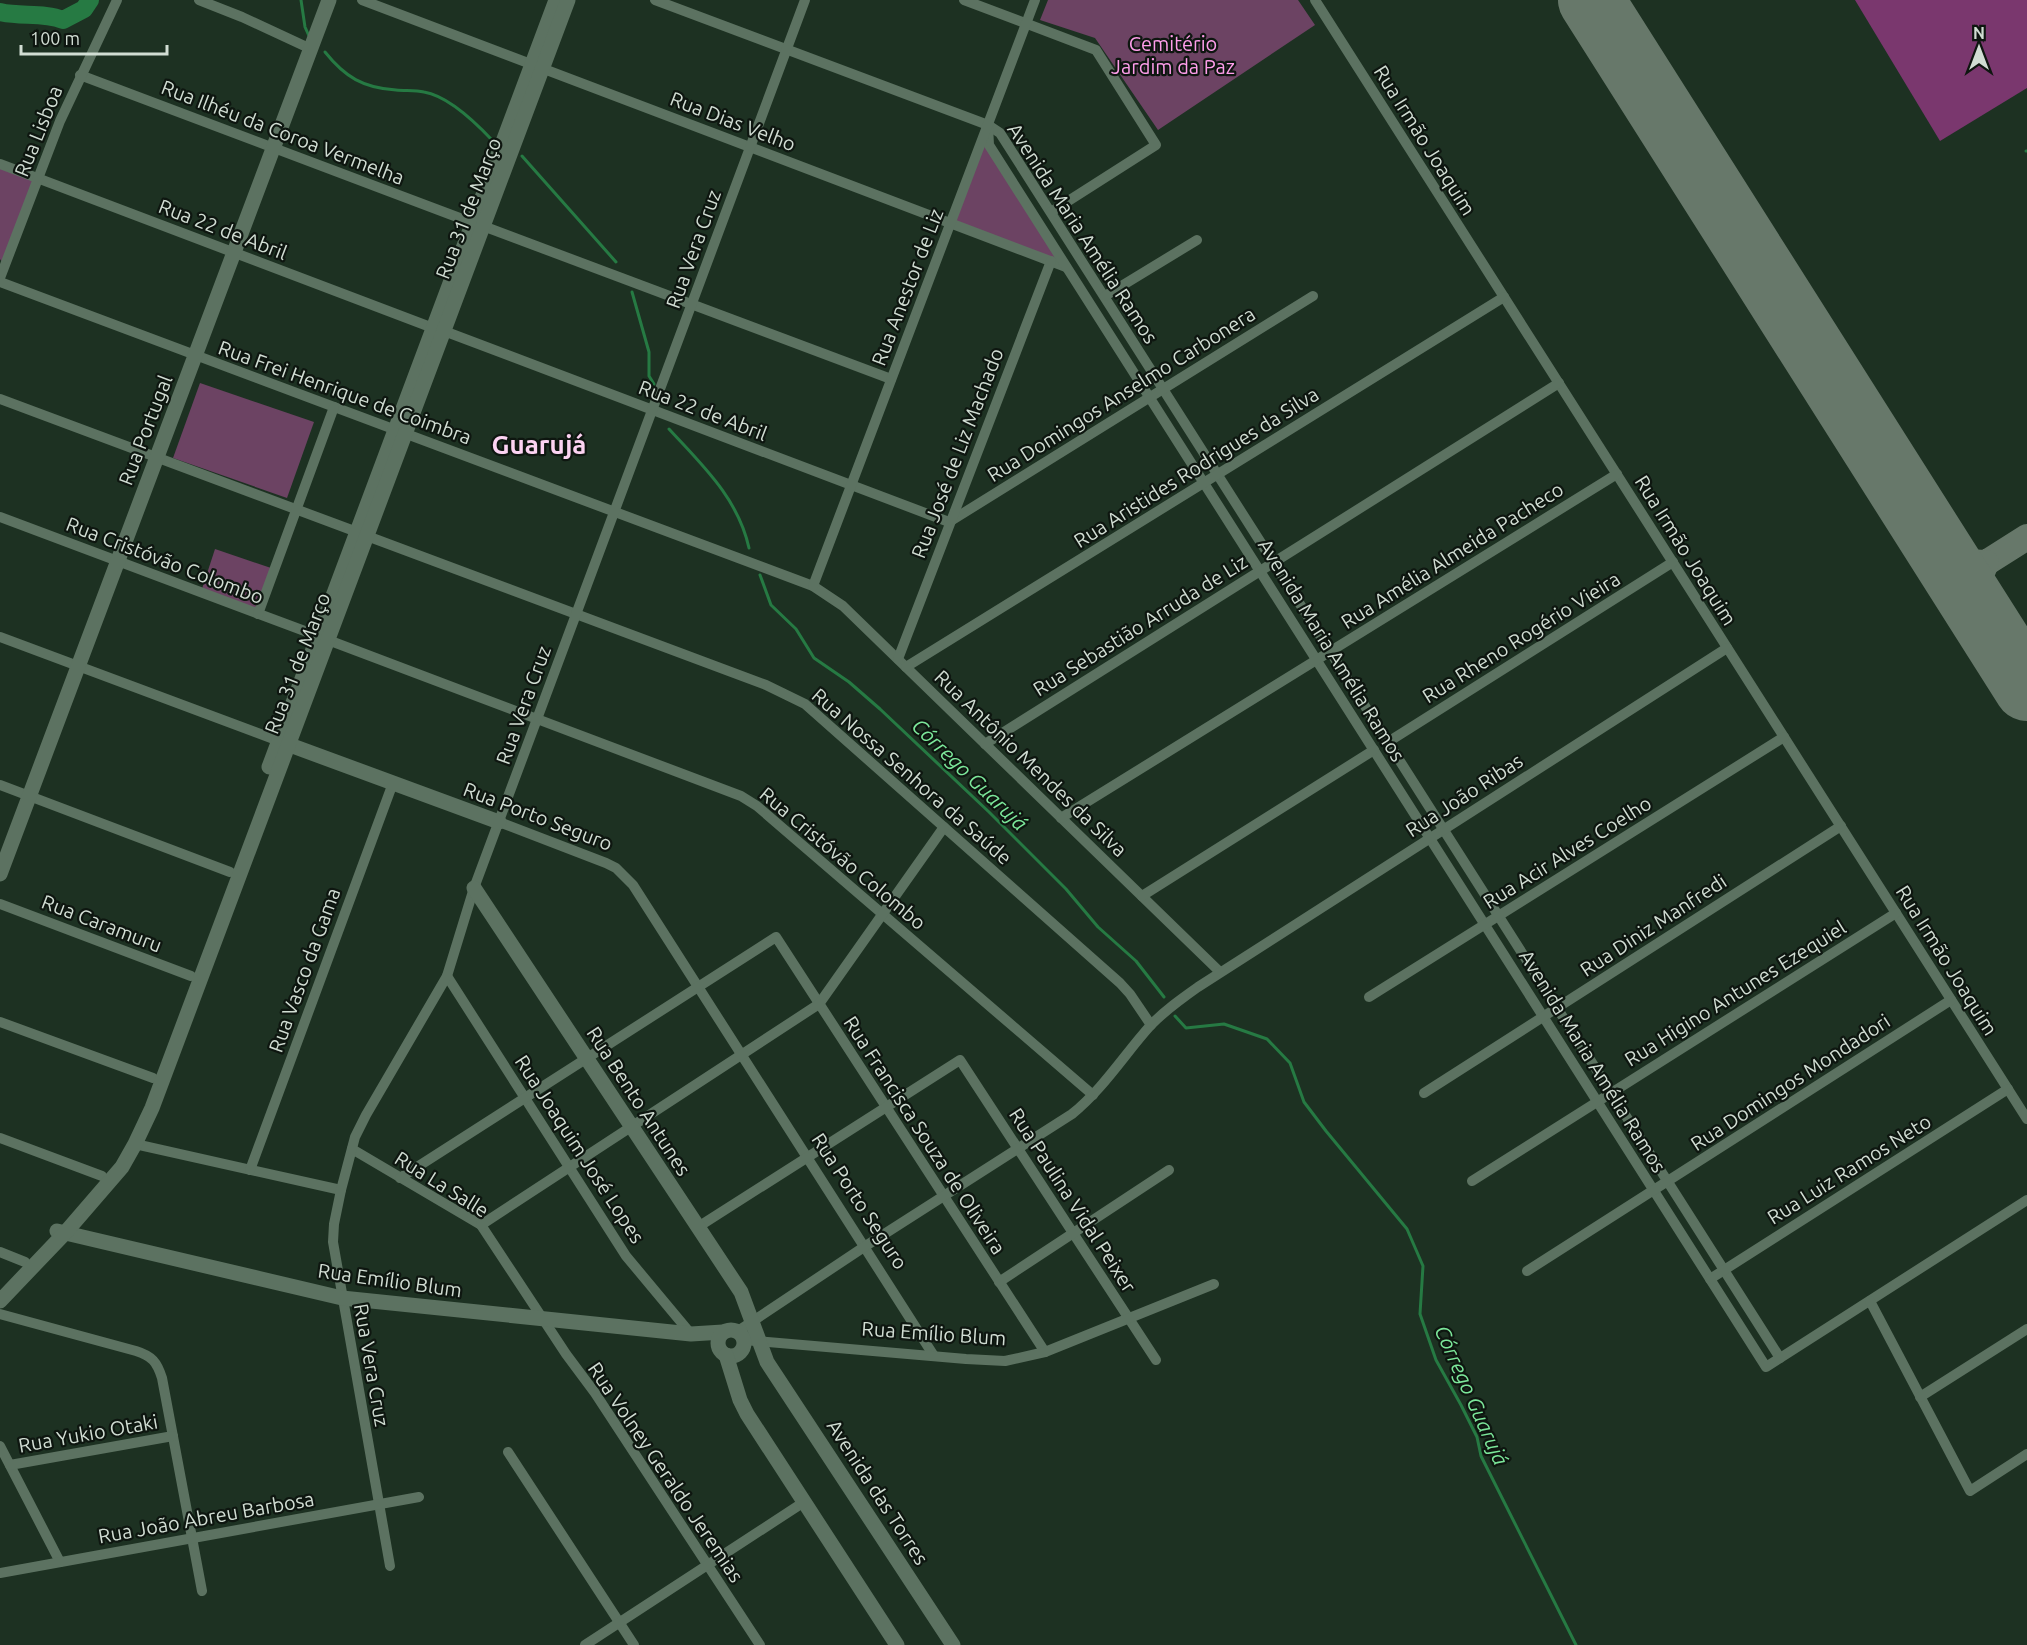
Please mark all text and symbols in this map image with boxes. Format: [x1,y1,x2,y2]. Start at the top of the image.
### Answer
scale bar [21,18,166,56]
north arrow [1949,18,2009,78]
text: N [1973,24,1985,42]
text: 100 m [30,28,80,48]
park label: Cemitério Jardim da Paz [1111,32,1235,78]
street label: Rua Irmão Joaquim [1370,61,1480,219]
street label: Rua Ilhéu da Coroa Vermelha [158,75,408,189]
street label: Rua Lisboa [9,82,67,180]
street label: Rua Dias Velho [667,86,799,156]
street label: Avenida Maria Amélia Ramos [1003,119,1163,347]
street label: Rua 31 de Março [430,134,506,282]
street label: Rua Vera Cruz [661,187,725,311]
street label: Rua 22 de Abril [156,194,290,264]
street label: Rua Anestor de Liz [866,205,948,369]
street label: Rua Domingos Anselmo Carbonera [983,302,1259,486]
street label: Rua Frei Henrique de Coimbra [215,335,475,449]
street label: Rua José de Liz Machado [906,345,1008,561]
street label: Rua Portugal [113,372,177,488]
street label: Rua 22 de Abril [636,375,770,445]
street label: Rua Aristides Rodrigues da Silva [1069,382,1323,552]
district label: Guarujá [492,430,587,459]
street label: Rua Irmão Joaquim [1631,471,1741,629]
street label: Rua Amélia Almeida Pacheco [1337,477,1567,633]
street label: Rua Cristóvão Colombo [63,512,267,608]
street label: Avenida Maria Amélia Ramos [1254,535,1410,765]
street label: Rua Sebastião Arruda de Liz [1029,550,1251,700]
street label: Rua Rheno Rogério Vieira [1418,567,1624,707]
street label: Rua 31 de Março [259,589,335,737]
street label: Rua Vera Cruz [491,643,555,767]
street label: Rua Antônio Mendes da Silva [930,665,1132,861]
street label: Rua Nossa Senhora da Saúde [808,683,1016,869]
water label: Córrego Guarujá [908,713,1032,835]
street label: Rua João Ribas [1401,749,1527,841]
street label: Rua Porto Seguro [460,777,616,855]
street label: Rua Cristóvão Colombo [755,782,931,934]
street label: Rua Acir Alves Coelho [1479,791,1655,913]
street label: Rua Diniz Manfredi [1576,869,1730,981]
street label: Rua Irmão Joaquim [1892,881,2002,1039]
street label: Rua Vasco da Gama [264,885,344,1055]
street label: Rua Caramuru [39,890,165,956]
street label: Rua Higino Antunes Ezequiel [1620,915,1850,1071]
street label: Avenida Maria Amélia Ramos [1515,946,1671,1176]
street label: Rua Domingos Mondadori [1686,1009,1894,1155]
street label: Rua Francisca Souza de Oliveira [839,1012,1011,1258]
street label: Rua Bento Antunes [582,1022,696,1180]
street label: Rua Joaquim José Lopes [511,1051,649,1247]
street label: Rua Paulina Vidal Peixer [1005,1104,1141,1297]
street label: Rua Luiz Ramos Neto [1763,1109,1935,1229]
street label: Rua Porto Seguro [807,1129,913,1273]
street label: Rua La Salle [391,1146,493,1222]
street label: Rua Emílio Blum [317,1259,463,1301]
street label: Rua Vera Cruz [350,1302,394,1428]
street label: Rua Emílio Blum [861,1316,1007,1350]
water label: Córrego Guarujá [1430,1321,1514,1469]
street label: Rua Volney Geraldo Jeremias [584,1358,748,1586]
street label: Rua Yukio Otaki [17,1409,159,1457]
street label: Avenida das Torres [823,1415,933,1569]
street label: Rua João Abreu Barbosa [96,1487,316,1547]

